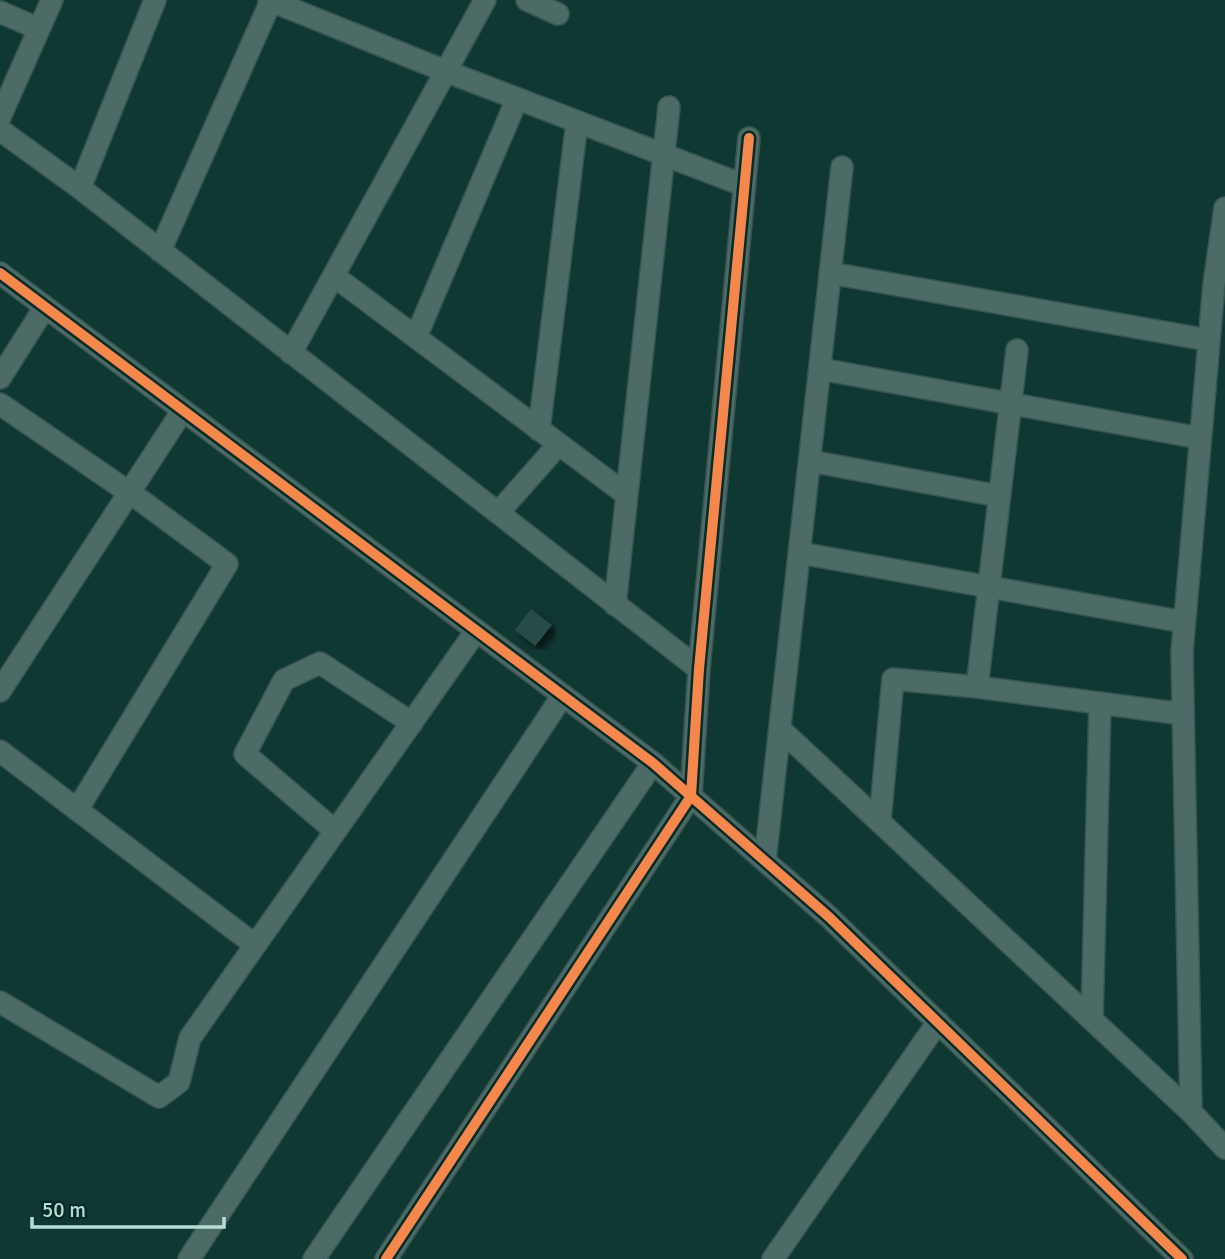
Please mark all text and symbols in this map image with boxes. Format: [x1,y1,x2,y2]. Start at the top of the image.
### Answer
scale bar [32,1186,224,1230]
text: 50 m [42,1197,86,1223]

